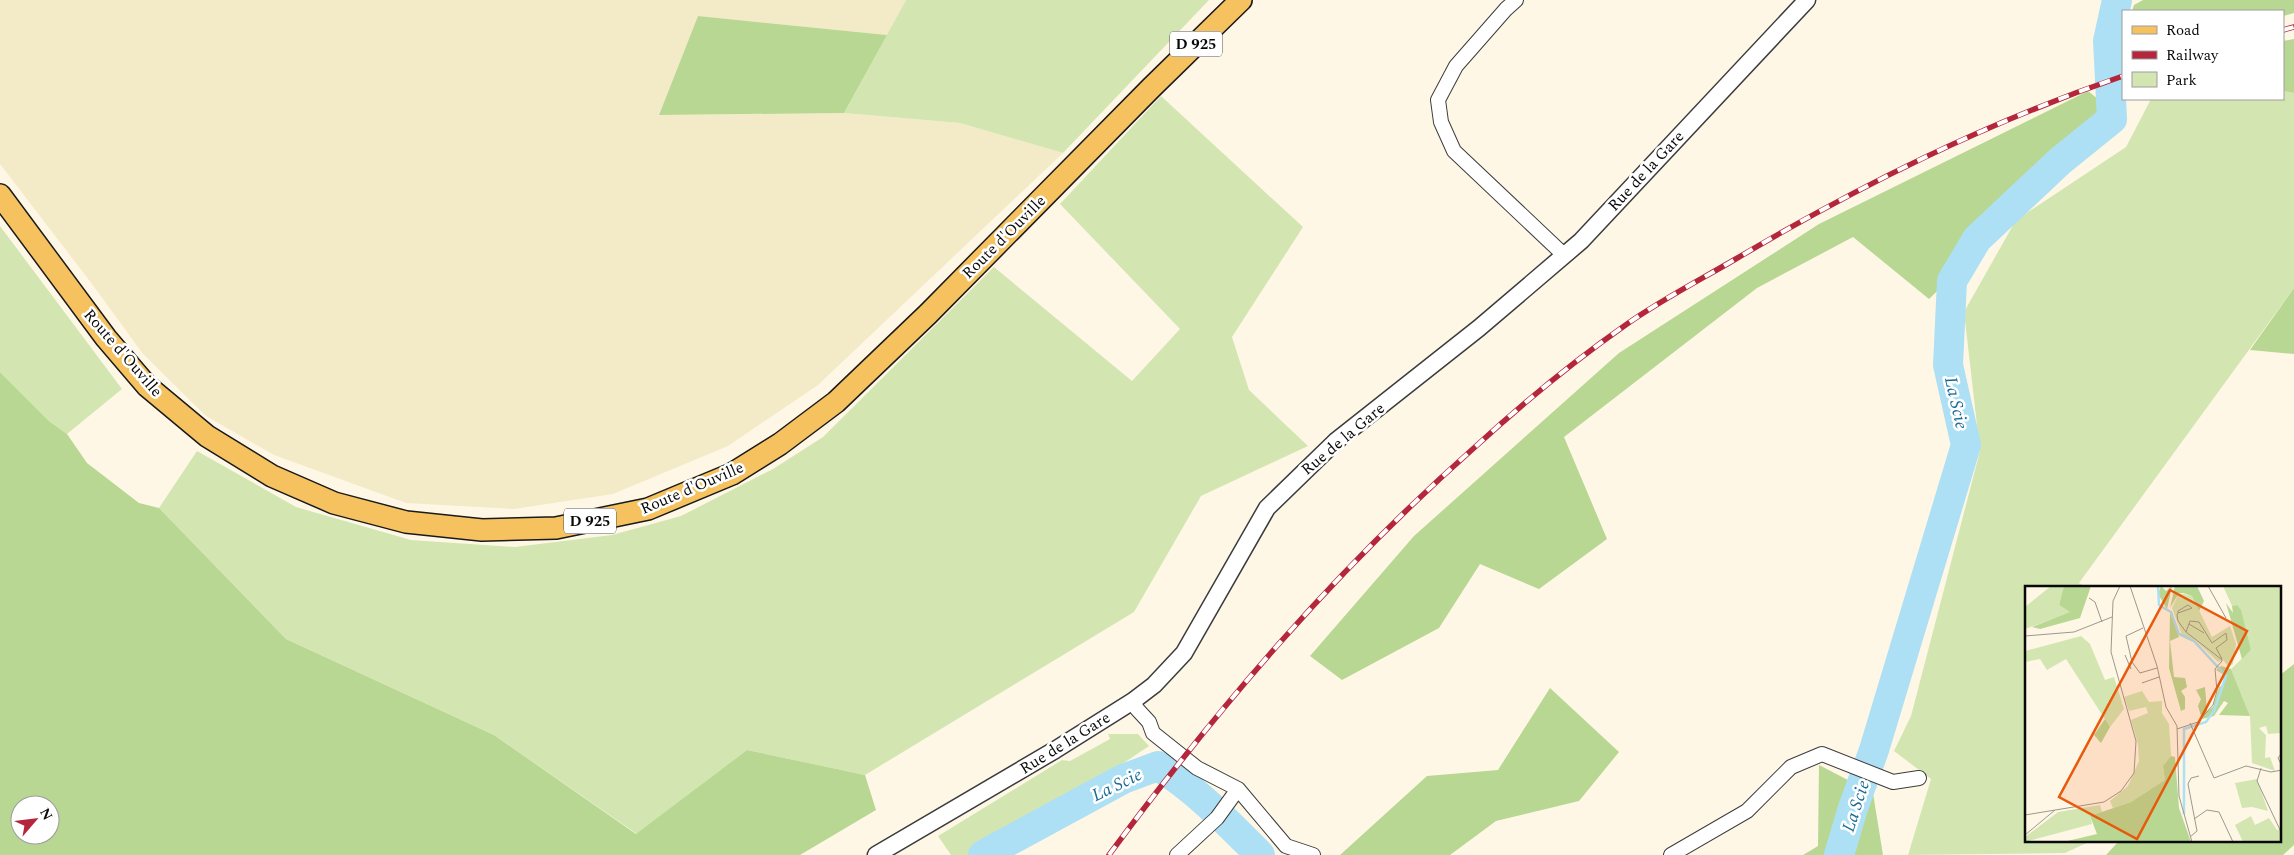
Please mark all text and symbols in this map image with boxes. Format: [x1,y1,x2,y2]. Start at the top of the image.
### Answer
legend [2122,10,2284,100]
text: Road [2166,19,2200,42]
road number: D 925 [1170,32,1222,56]
text: Railway [2166,44,2219,67]
text: Park [2166,69,2197,92]
street label: Rue de la Gare [1602,125,1690,217]
street label: Route d'Ouville [957,190,1051,284]
street label: Route d'Ouville [78,304,168,402]
water label: La Scie [1937,374,1975,432]
street label: Rue de la Gare [1296,397,1390,481]
street label: Route d'Ouville [637,455,747,521]
road number: D 925 [564,508,616,534]
inset map [2025,586,2282,842]
street label: Rue de la Gare [1015,706,1115,780]
water label: La Scie [1087,761,1147,809]
water label: La Scie [1835,776,1877,836]
north arrow [10,795,60,845]
text: N [34,804,58,824]

